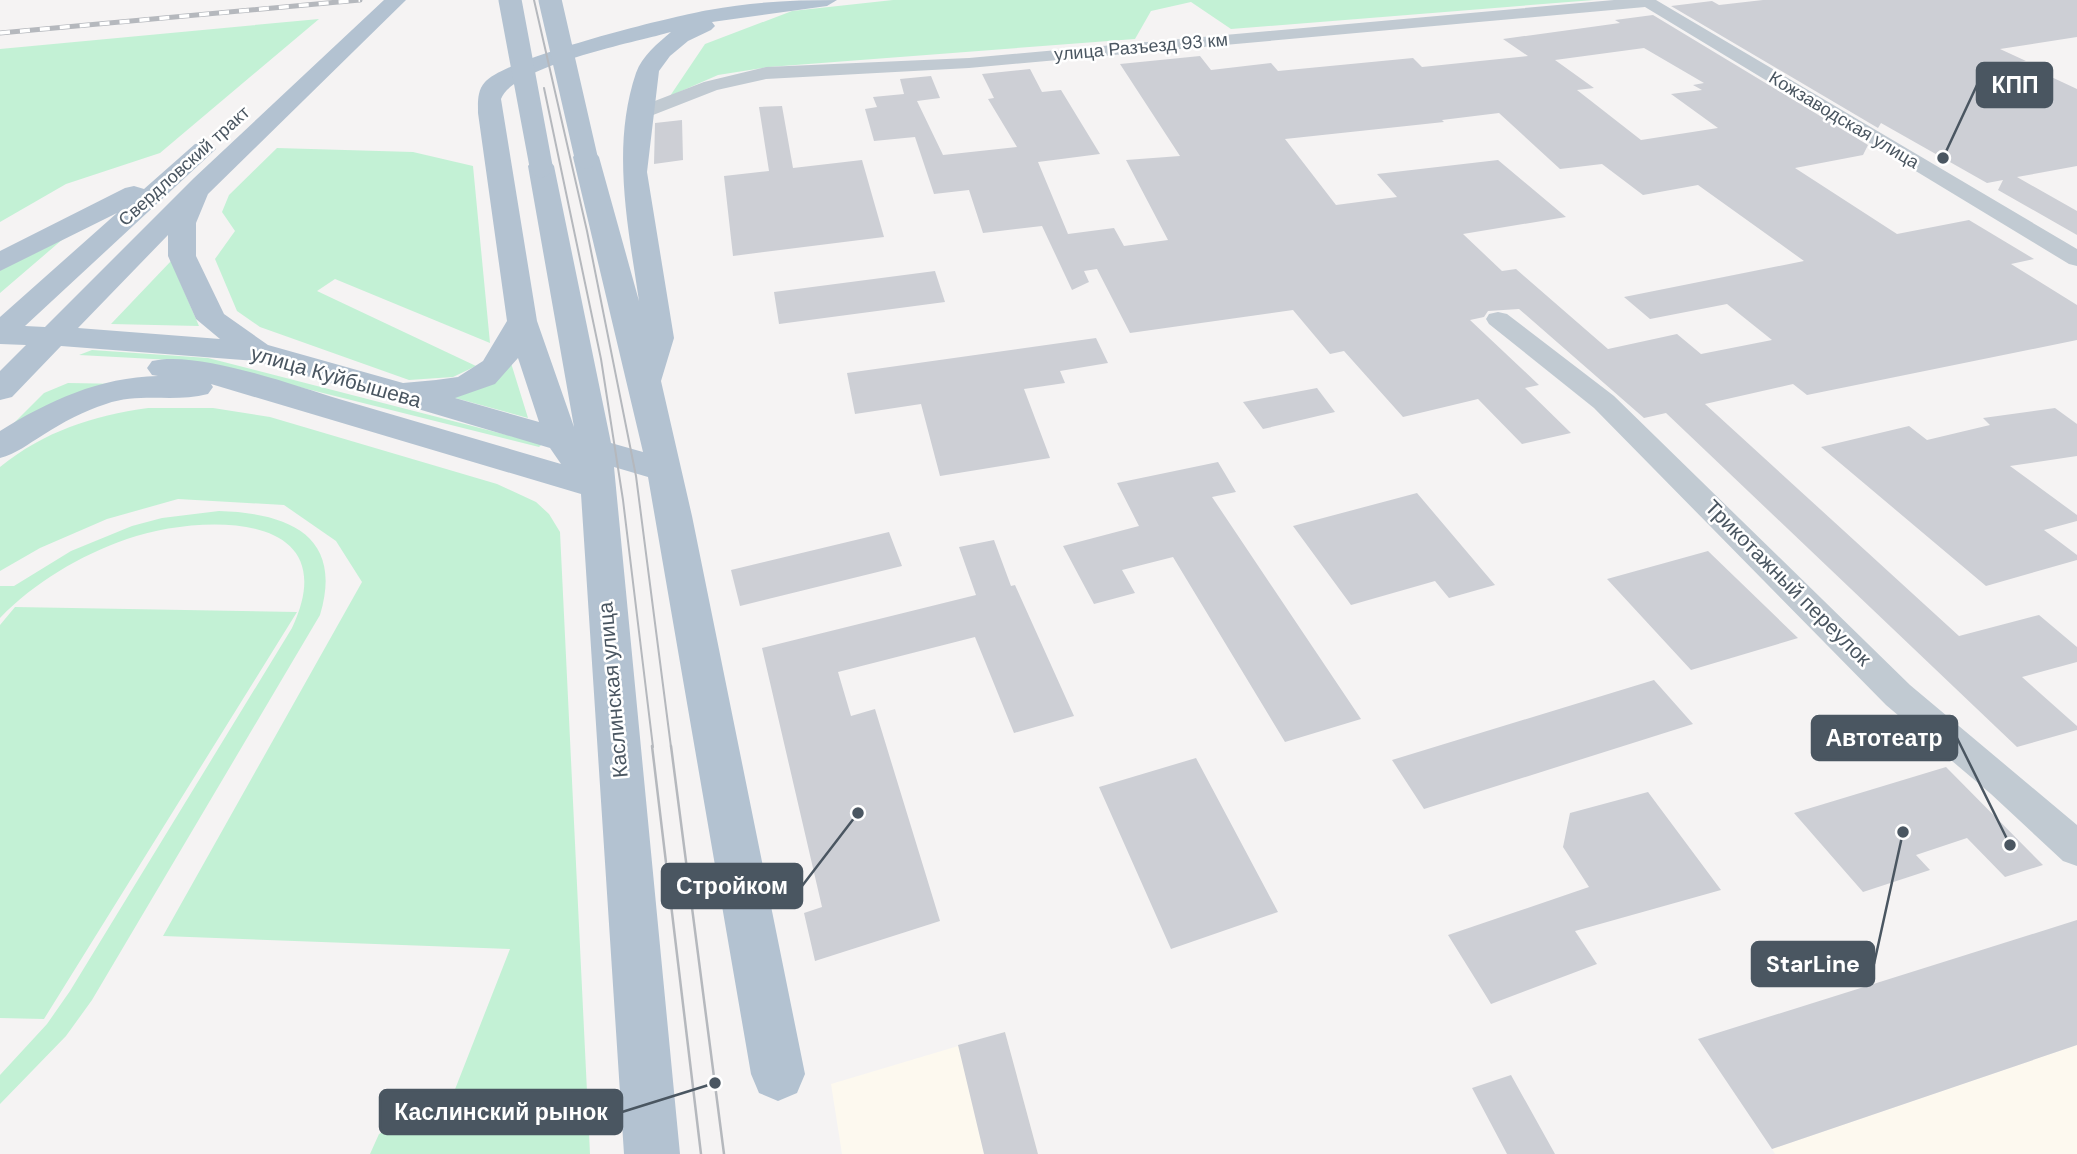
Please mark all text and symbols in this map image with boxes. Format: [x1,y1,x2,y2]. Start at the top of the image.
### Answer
street label: улица Разъезд 93 км [1053,27,1229,67]
callout: КПП [1977,63,2052,107]
street label: Кожзаводская улица [1764,66,1924,175]
text: КПП [1991,70,2039,100]
street label: Свердловский тракт [113,101,255,231]
street label: улица Куйбышева [248,339,425,415]
street label: Трикотажный переулок [1699,494,1878,673]
street label: Каслинская улица [591,601,635,779]
callout: Автотеатр [1812,716,1957,760]
text: Автотеатр [1825,723,1943,753]
callout: Стройком [662,864,802,908]
text: Стройком [676,871,788,901]
callout: StarLine [1752,942,1874,986]
text: StarLine [1766,949,1860,979]
callout: Каслинский рынок [380,1090,622,1134]
text: Каслинский рынок [394,1097,608,1127]

